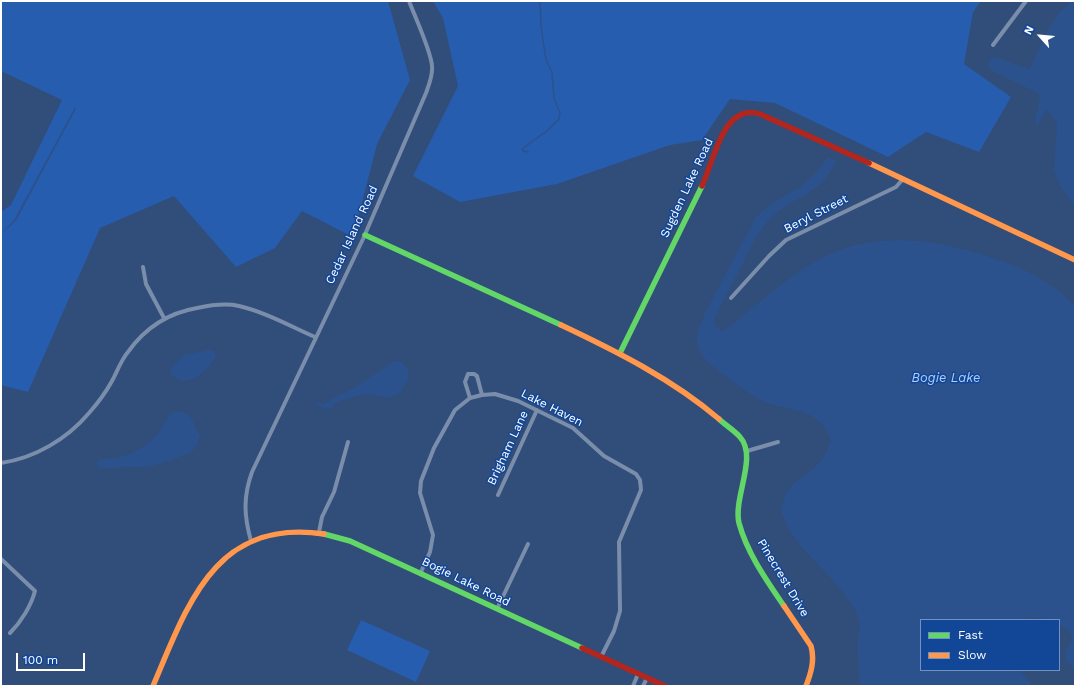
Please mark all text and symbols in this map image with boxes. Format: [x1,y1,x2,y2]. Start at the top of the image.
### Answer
north arrow [1020,16,1060,56]
text: N [1021,24,1037,37]
street label: Sugden Lake Road [658,136,716,240]
street label: Cedar Island Road [323,183,381,287]
street label: Beryl Street [782,192,850,236]
water label: Bogie Lake [912,370,980,386]
street label: Lake Haven [519,386,585,430]
street label: Brigham Lane [484,409,532,487]
street label: Pinecrest Drive [754,536,812,620]
street label: Bogie Lake Road [419,554,513,610]
legend [920,619,1060,671]
text: Fast [958,628,983,642]
scale bar [18,645,87,671]
text: Slow [958,648,986,662]
text: 100 m [23,653,58,667]

